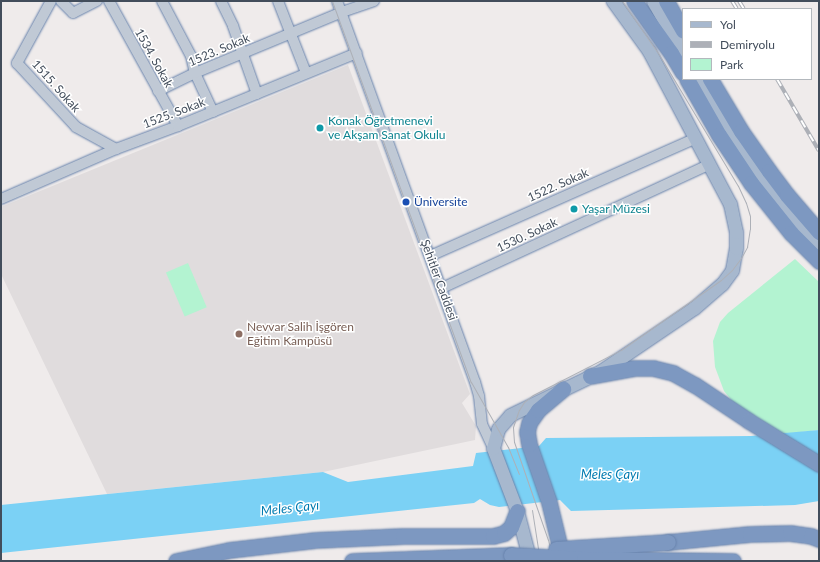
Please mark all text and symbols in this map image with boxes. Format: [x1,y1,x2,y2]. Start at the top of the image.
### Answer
legend [682,8,812,80]
text: Yol [720,17,736,32]
street label: 1534. Sokak [132,26,176,90]
street label: 1523. Sokak [186,31,252,69]
text: Demiryolu [720,37,775,52]
street label: 1515. Sokak [29,57,83,115]
text: Park [720,57,743,72]
street label: 1525. Sokak [141,95,207,131]
place label: Konak Öğretmenevi ve Akşam Sanat Okulu [328,114,446,142]
marker: Konak Öğretmenevi ve Akşam Sanat Okulu [315,123,325,133]
street label: 1522. Sokak [525,165,591,205]
place label: Üniversite [414,195,468,209]
marker: Üniversite [401,197,411,207]
place label: Yaşar Müzesi [582,202,650,216]
marker: Yaşar Müzesi [569,204,579,214]
street label: 1530. Sokak [494,215,560,255]
street label: Şehitler Caddesi [418,238,460,322]
place label: Nevvar Salih İşgören Eğitim Kampüsü [247,320,354,348]
marker: Nevvar Salih İşgören Eğitim Kampüsü [234,329,244,339]
water label: Meles Çayı [581,466,639,482]
water label: Meles Çayı [260,497,320,519]

